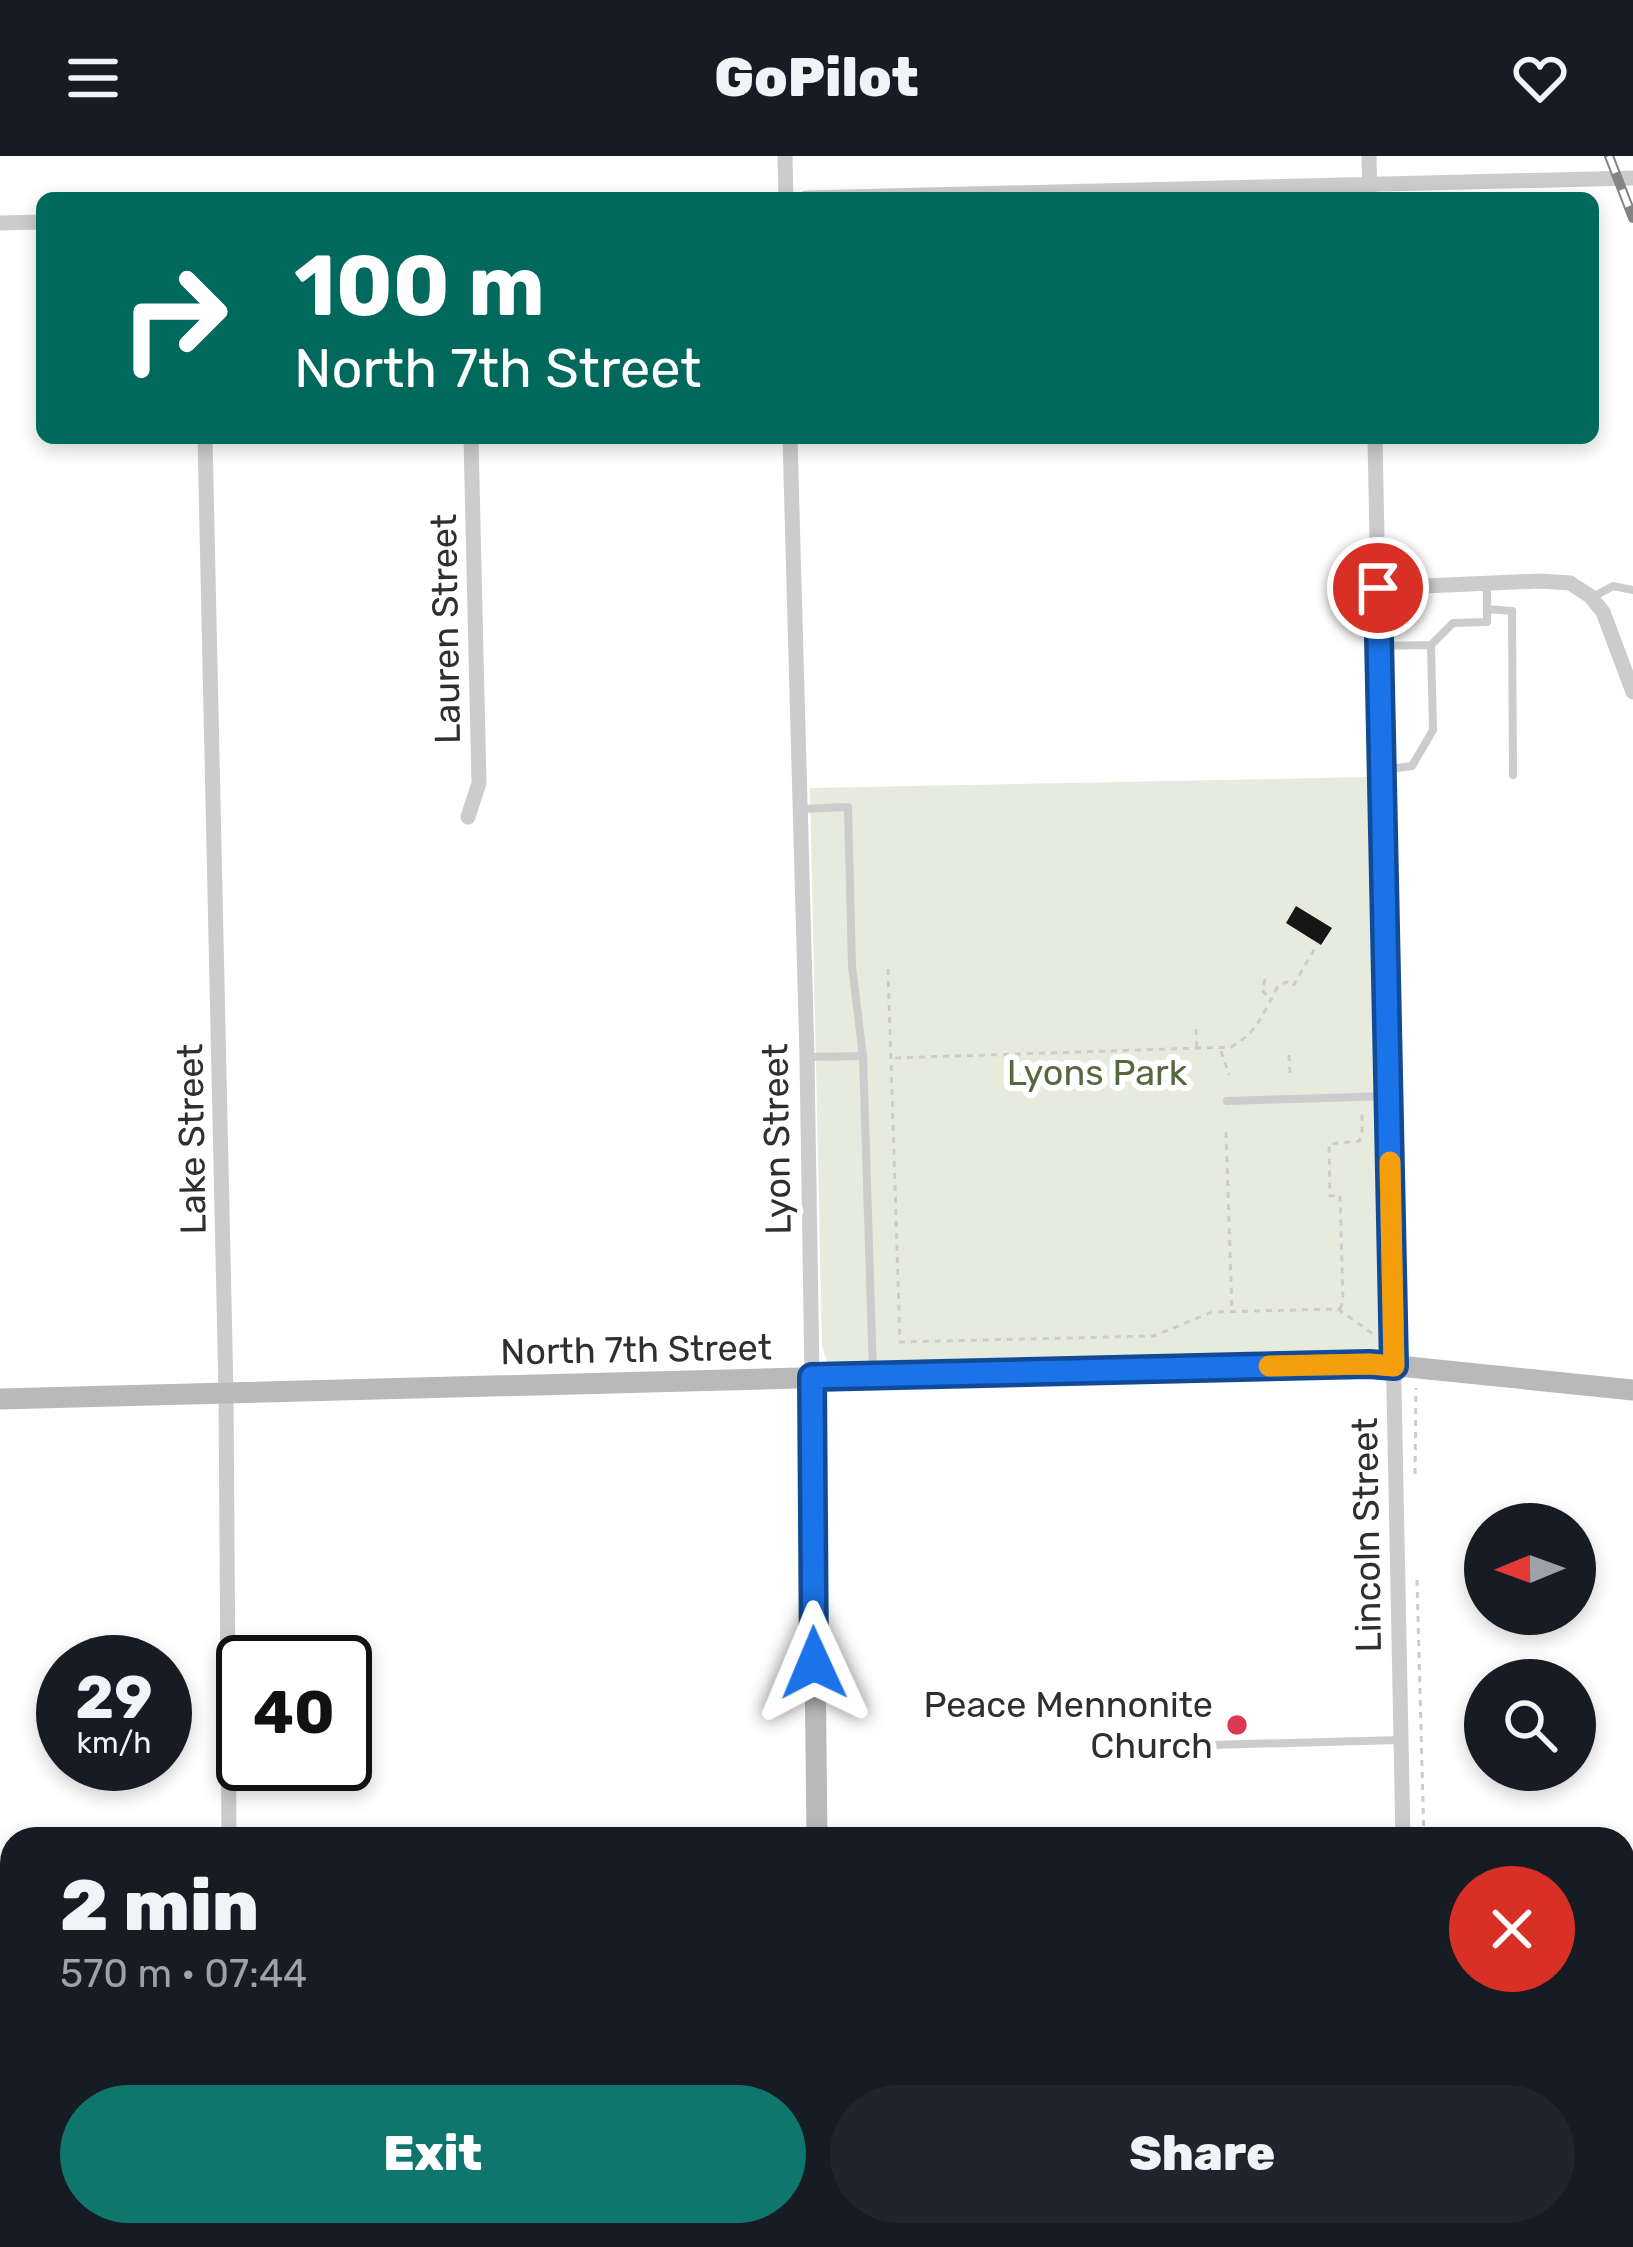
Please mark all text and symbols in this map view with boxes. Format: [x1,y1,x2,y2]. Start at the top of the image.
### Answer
icon: menu [60,45,126,111]
icon: heart [1507,45,1573,111]
text: GoPilot [714,46,919,110]
text: 100 m [294,236,545,336]
icon: right [96,240,252,396]
text: North 7th Street [294,337,701,401]
street label: Lauren Street [422,514,469,744]
pin [1327,537,1429,639]
icon: arrive [1345,555,1411,621]
street label: Lake Street [168,1043,215,1235]
street label: Lyon Street [753,1043,800,1235]
park label: Lyons Park [1007,1051,1188,1094]
street label: North 7th Street [500,1326,772,1373]
street label: Lincoln Street [1343,1417,1390,1653]
north arrow [1464,1503,1596,1635]
map controls [1464,1503,1596,1791]
position arrow [751,1600,877,1726]
speed limit sign: 40 [216,1635,372,1791]
button: search [1464,1659,1596,1791]
text: 29 [75,1662,153,1733]
place label: Peace Mennonite Church [923,1683,1213,1767]
marker: Peace Mennonite Church [1224,1712,1250,1738]
text: km/h [77,1725,151,1761]
text: 2 min [60,1863,259,1948]
button: close [1449,1866,1575,1992]
text: 570 m · 07:44 [60,1951,307,1997]
button: Exit [60,2085,806,2223]
button: Share [830,2085,1575,2223]

